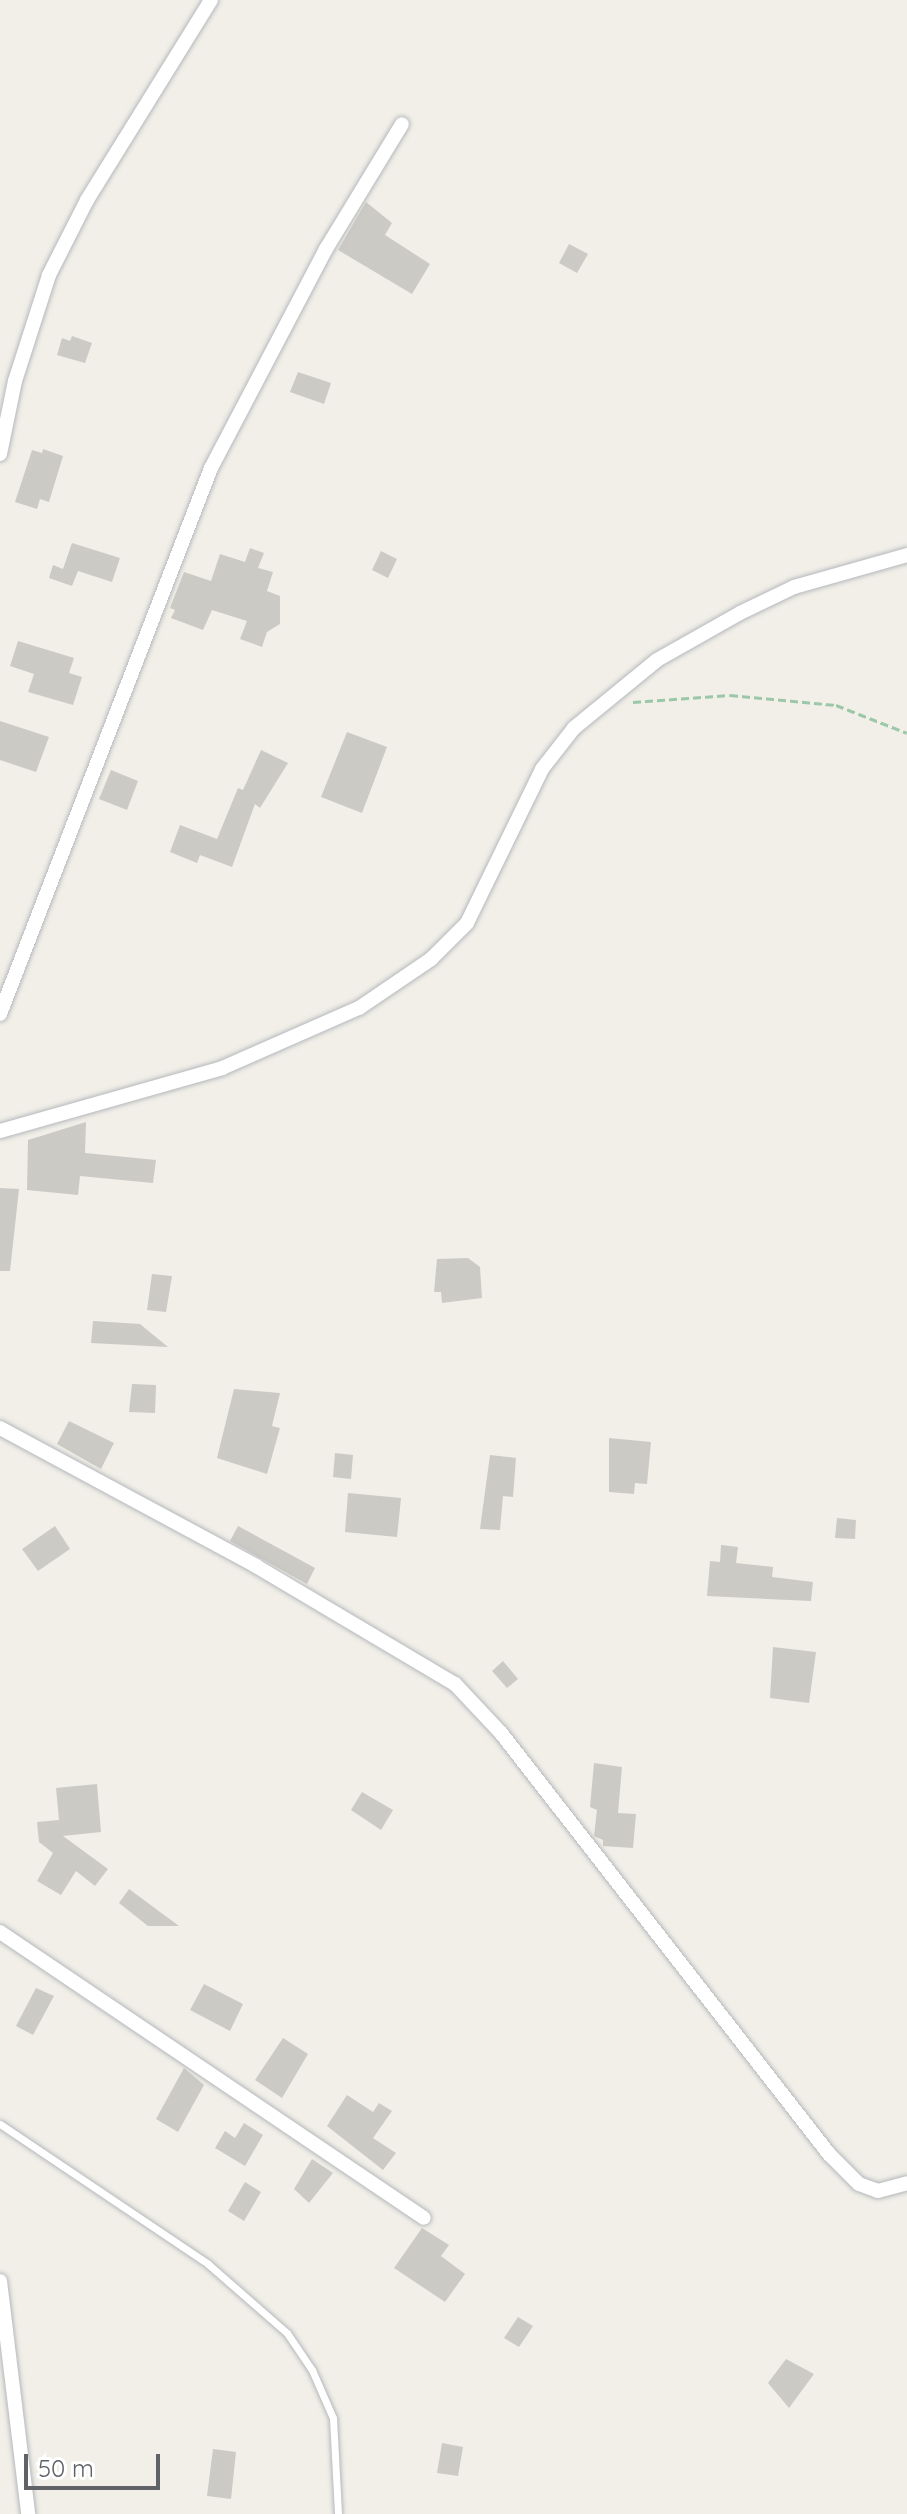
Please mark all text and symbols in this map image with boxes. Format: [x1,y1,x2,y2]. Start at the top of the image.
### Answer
scale bar [28,2438,164,2488]
text: 50 m [38,2453,94,2483]

